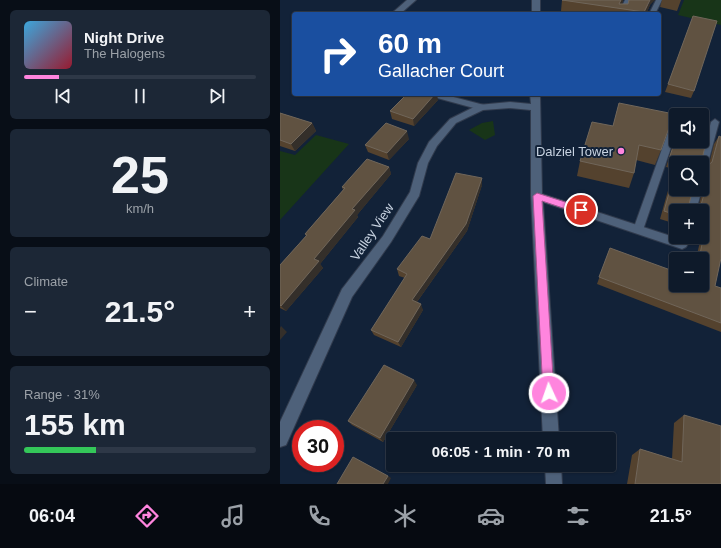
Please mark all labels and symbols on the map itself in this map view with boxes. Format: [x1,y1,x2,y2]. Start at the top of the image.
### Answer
place label: Dalziel Tower [536,144,614,159]
marker: Dalziel Tower [616,146,626,156]
pin [564,193,598,227]
street label: Valley View [347,200,397,264]
position arrow [528,372,570,414]
speed limit sign: 30 [292,420,344,472]

